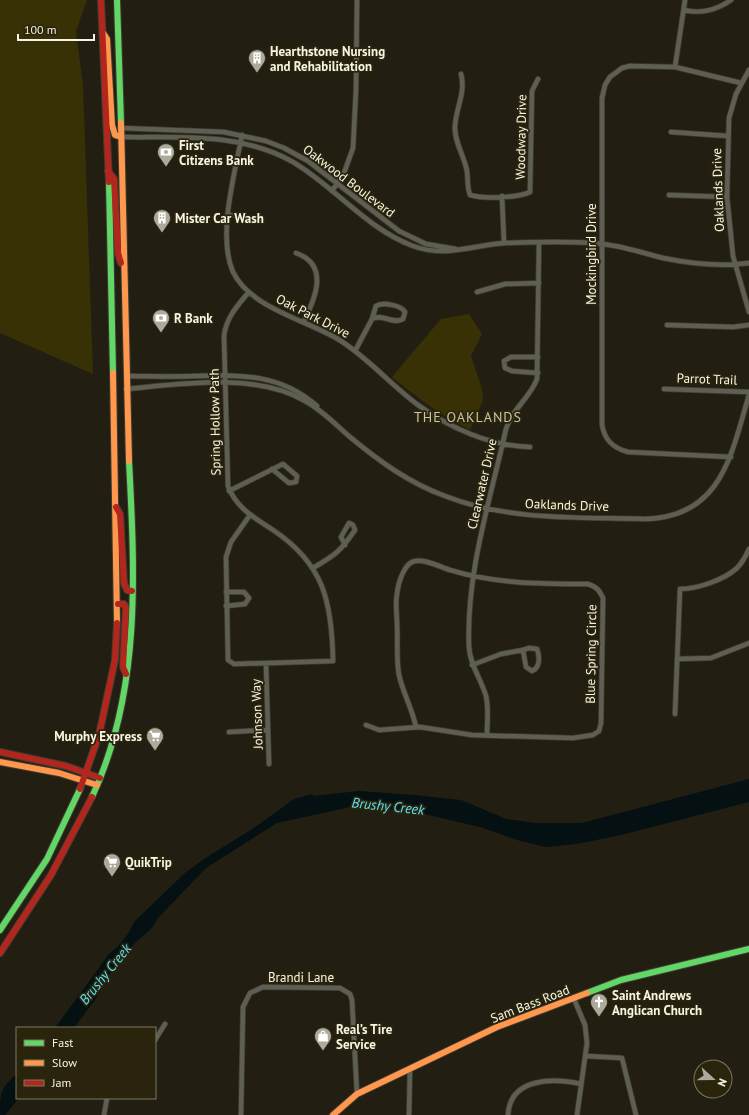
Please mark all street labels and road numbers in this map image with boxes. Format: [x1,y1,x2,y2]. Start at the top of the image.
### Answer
street label: Woodway Drive [512,94,530,180]
street label: Oakwood Boulevard [299,141,399,221]
street label: Oaklands Drive [708,148,728,232]
street label: Mockingbird Drive [583,203,600,305]
street label: Oak Park Drive [273,290,353,342]
street label: Spring Hollow Path [206,368,224,476]
street label: Parrot Trail [676,369,738,389]
street label: Clearwater Drive [463,437,501,531]
street label: Oaklands Drive [525,495,609,515]
street label: Blue Spring Circle [582,604,600,704]
street label: Johnson Way [247,678,267,751]
street label: Brandi Lane [268,969,334,986]
street label: Sam Bass Road [488,981,572,1027]

